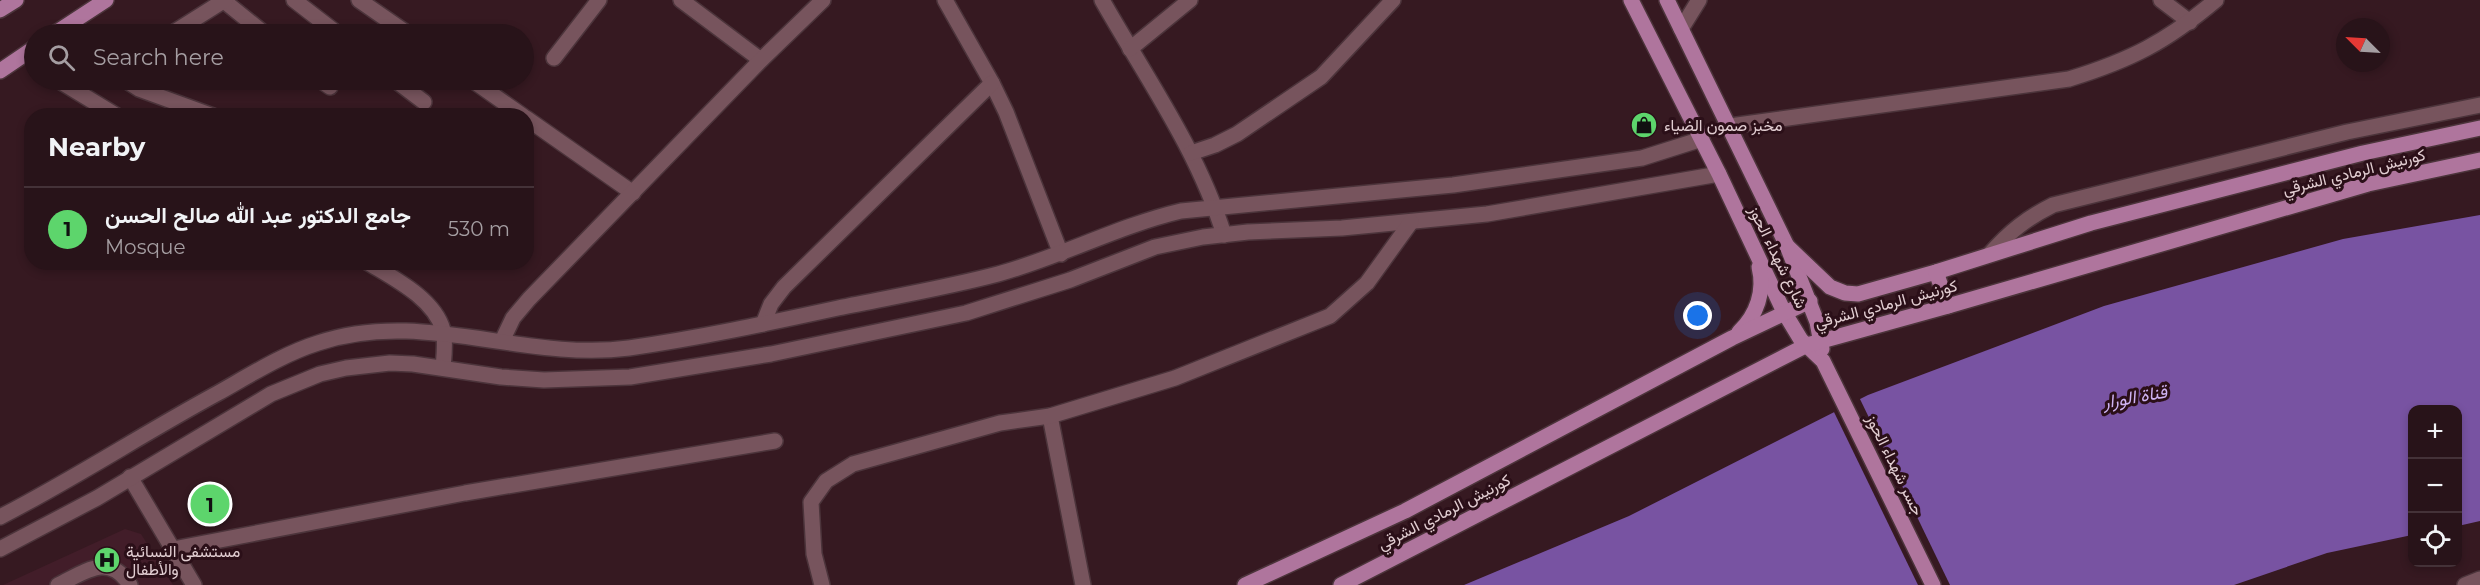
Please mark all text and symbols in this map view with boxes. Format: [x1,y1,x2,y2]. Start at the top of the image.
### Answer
north arrow [2336,18,2390,72]
search box [24,24,534,90]
icon: search [45,41,78,74]
text: Search here [93,44,224,71]
shop icon: مخبز صمون الضياء [1629,110,1659,140]
place label: مخبز صمون الضياء [1664,116,1783,136]
text: Nearby [48,131,145,163]
street label: كورنيش الرمادي الشرقي [2281,145,2428,203]
text: جامع الدكتور عبد الله صالح الحسن [105,202,411,229]
street label: شارع شهداء الحوز [1743,202,1811,312]
text: 1 [64,217,71,241]
text: 530 m [448,217,510,241]
text: Mosque [105,235,185,259]
street label: كورنيش الرمادي الشرقي [1813,276,1960,336]
your location [1683,301,1712,330]
water label: قناة الورار [2100,380,2171,414]
map controls [2408,405,2462,567]
button: + [2408,405,2462,459]
street label: جسر شهداء الحوز [1861,411,1928,519]
button: − [2408,459,2462,513]
street label: كورنيش الرمادي الشرقي [1374,470,1515,557]
pin: 1 [190,482,230,526]
button: locate [2408,513,2462,567]
place label: مستشفى النسائية والأطفال [126,542,240,580]
hospital icon: مستشفى النسائية والأطفال [92,545,122,575]

